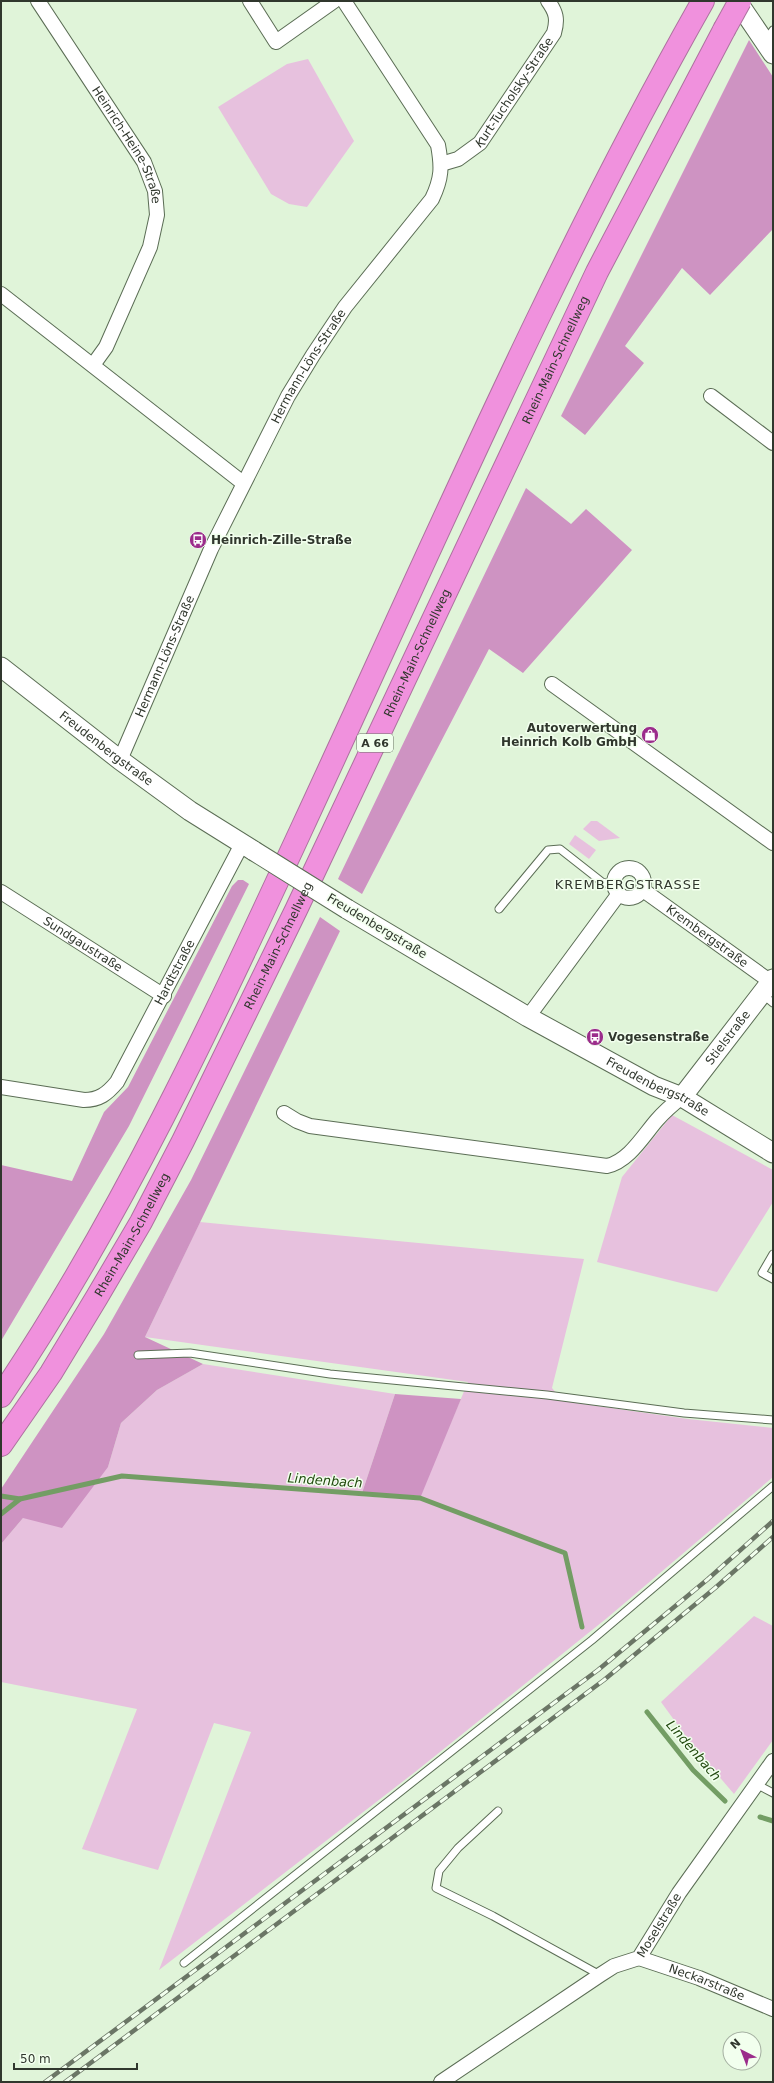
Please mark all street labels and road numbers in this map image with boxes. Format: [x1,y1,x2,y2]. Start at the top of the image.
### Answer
street label: Kurt-Tucholsky-Straße [473,35,556,151]
street label: Heinrich-Heine-Straße [89,84,163,204]
street label: Rhein-Main-Schnellweg [519,294,592,426]
street label: Hermann-Löns-Straße [268,307,349,426]
street label: Rhein-Main-Schnellweg [381,587,453,719]
street label: Hermann-Löns-Straße [132,593,197,719]
street label: Freudenbergstraße [57,708,156,789]
road number: A 66 [357,734,393,752]
street label: Rhein-Main-Schnellweg [241,880,315,1012]
street label: Freudenbergstraße [325,891,429,961]
street label: Krembergstraße [664,902,751,970]
street label: Sundgaustraße [41,914,125,975]
street label: Hardtstraße [152,937,197,1007]
street label: Stielstraße [703,1008,753,1067]
street label: Freudenbergstraße [604,1054,712,1119]
street label: Rhein-Main-Schnellweg [92,1170,172,1299]
street label: Moselstraße [634,1891,684,1960]
street label: Neckarstraße [667,1961,747,2003]

